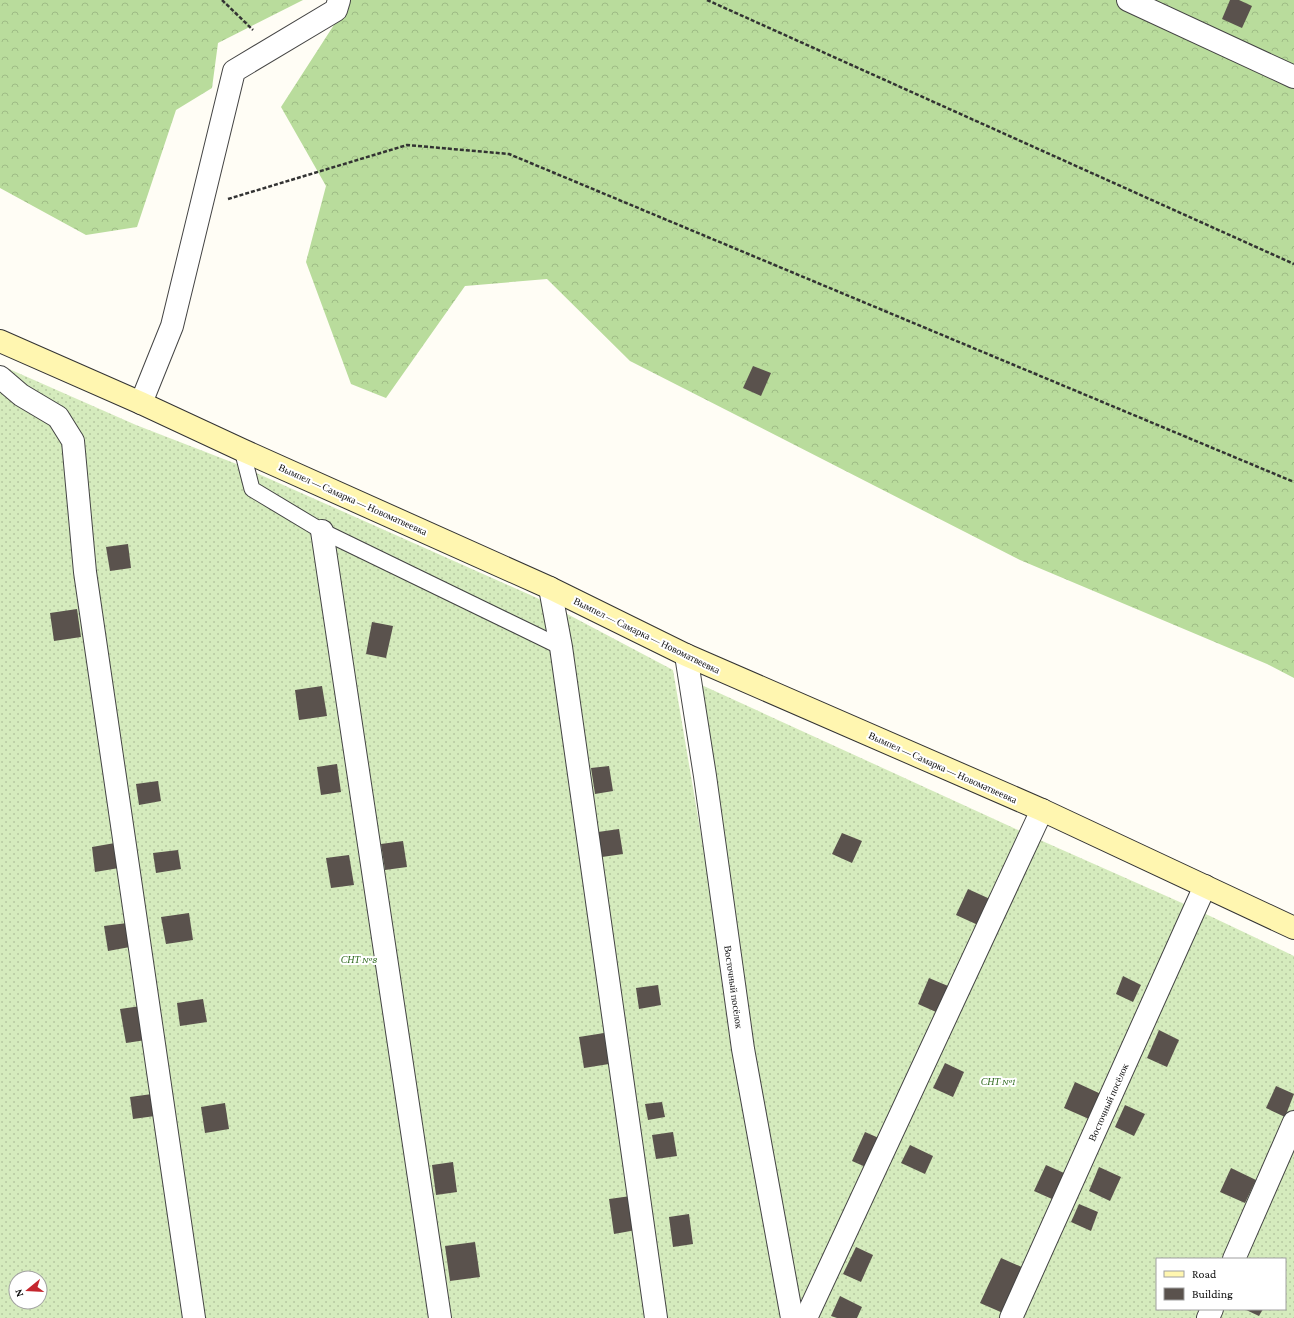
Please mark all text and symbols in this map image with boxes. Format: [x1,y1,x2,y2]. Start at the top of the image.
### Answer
street label: Вымпел — Самарка — Новоматвеевка [277,462,429,538]
street label: Вымпел — Самарка — Новоматвеевка [572,595,722,676]
street label: Вымпел — Самарка — Новоматвеевка [867,730,1019,806]
street label: Восточный посёлок [722,945,745,1030]
park label: СНТ №8 [341,954,377,965]
street label: Восточный посёлок [1086,1061,1131,1143]
park label: СНТ №1 [981,1076,1015,1087]
legend [1156,1258,1286,1310]
text: Road [1192,1267,1217,1281]
north arrow [8,1270,48,1310]
text: N [11,1287,25,1299]
text: Building [1192,1287,1233,1301]

